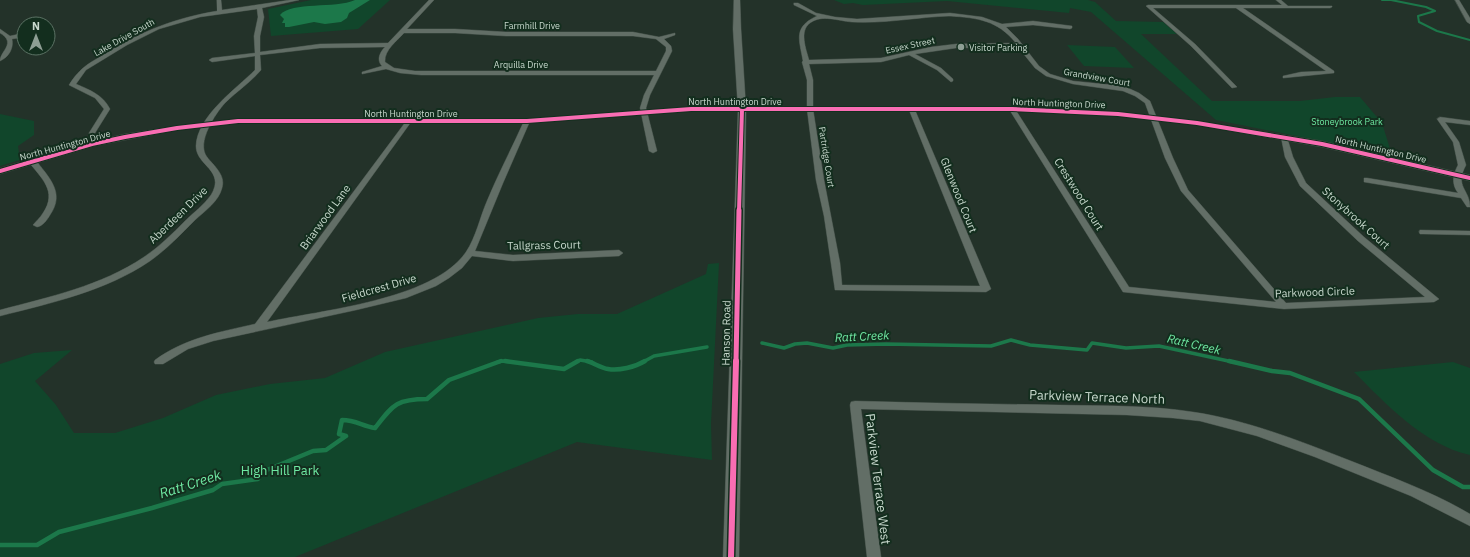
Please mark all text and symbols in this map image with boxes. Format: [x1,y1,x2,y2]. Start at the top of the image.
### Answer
north arrow [16,16,56,56]
street label: Lake Drive South [92,16,156,58]
text: N [32,19,40,33]
street label: Farmhill Drive [504,20,560,31]
street label: Essex Street [884,34,936,56]
marker: Visitor Parking [956,42,966,52]
place label: Visitor Parking [969,42,1028,53]
street label: Arquilla Drive [494,59,548,70]
street label: Grandview Court [1063,66,1131,88]
street label: North Huntington Drive [688,96,782,107]
street label: North Huntington Drive [1012,96,1106,110]
street label: North Huntington Drive [364,108,458,119]
park label: Stoneybrook Park [1311,116,1383,127]
street label: Partridge Court [817,126,837,188]
street label: North Huntington Drive [19,128,112,162]
street label: North Huntington Drive [1334,133,1428,165]
street label: Glenwood Court [938,155,980,235]
street label: Crestwood Court [1051,155,1107,233]
street label: Briarwood Lane [297,182,353,252]
street label: Aberdeen Drive [146,183,210,247]
street label: Stonybrook Court [1319,184,1393,252]
street label: Tallgrass Court [507,237,581,253]
street label: Fieldcrest Drive [340,271,418,305]
street label: Parkwood Circle [1275,284,1355,300]
street label: Hanson Road [718,300,734,366]
water label: Ratt Creek [834,327,890,345]
water label: Ratt Creek [1166,331,1223,358]
street label: Parkview Terrace North [1029,386,1165,408]
street label: Parkview Terrace West [862,412,894,546]
park label: High Hill Park [241,462,319,479]
water label: Ratt Creek [157,465,224,502]

